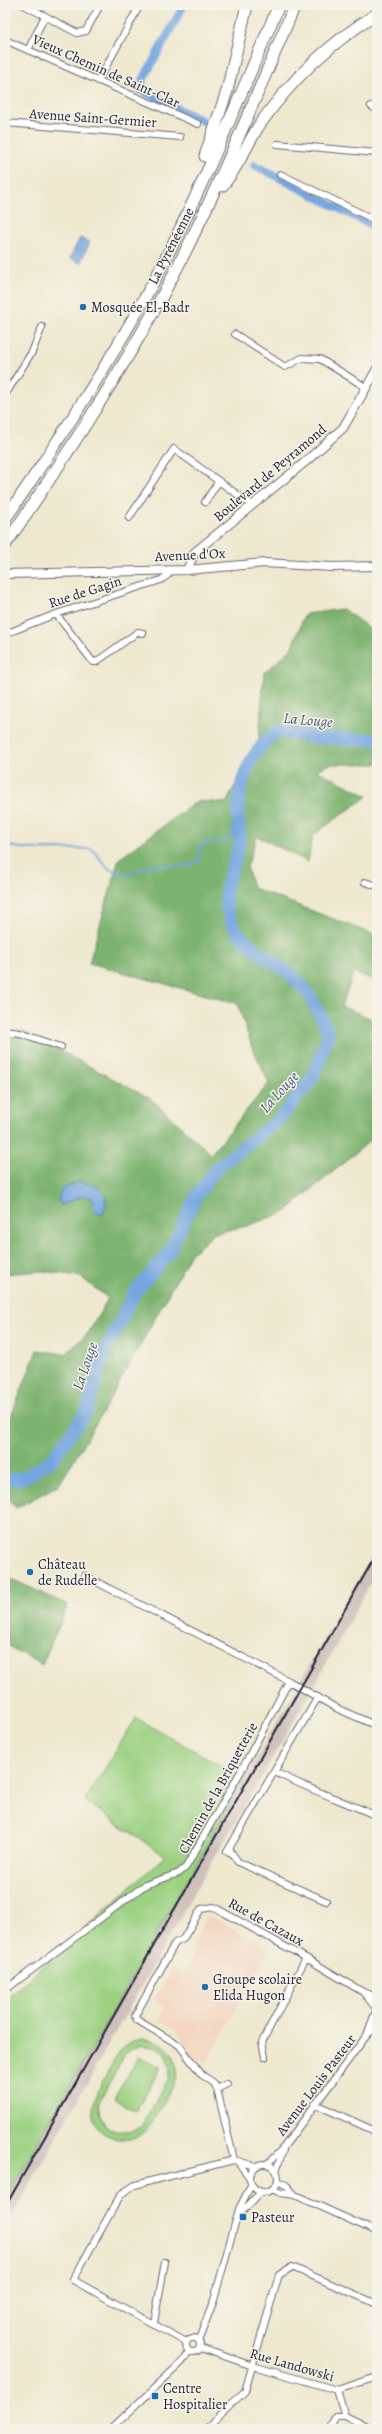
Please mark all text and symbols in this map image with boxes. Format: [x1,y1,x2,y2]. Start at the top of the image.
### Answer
street label: Vieux Chemin de Saint-Clar [28,29,183,112]
street label: Avenue Saint-Germier [28,104,158,132]
street label: La Pyrénéenne [144,204,198,288]
place label: Mosquée El-Badr [91,298,190,317]
marker: Mosquée El-Badr [78,302,88,312]
street label: Boulevard de Peyramond [209,420,331,526]
street label: Avenue d'Ox [153,544,226,566]
street label: Rue de Gagin [46,571,124,613]
water label: La Louge [282,708,334,732]
water label: La Louge [255,1066,303,1117]
water label: La Louge [67,1339,103,1393]
place label: Château de Rudelle [38,1555,97,1590]
marker: Château de Rudelle [25,1567,35,1577]
street label: Chemin de la Briquetterie [174,1719,262,1857]
street label: Rue de Cazaux [225,1893,308,1951]
place label: Groupe scolaire Elida Hugon [213,1970,302,2005]
marker: Groupe scolaire Elida Hugon [200,1982,210,1992]
street label: Avenue Louis Pasteur [271,2030,361,2140]
place label: Pasteur [251,2208,295,2227]
marker: Pasteur [238,2212,248,2222]
street label: Rue Landowski [248,2344,336,2386]
place label: Centre Hospitalier [163,2379,228,2414]
marker: Centre Hospitalier [150,2391,160,2401]

